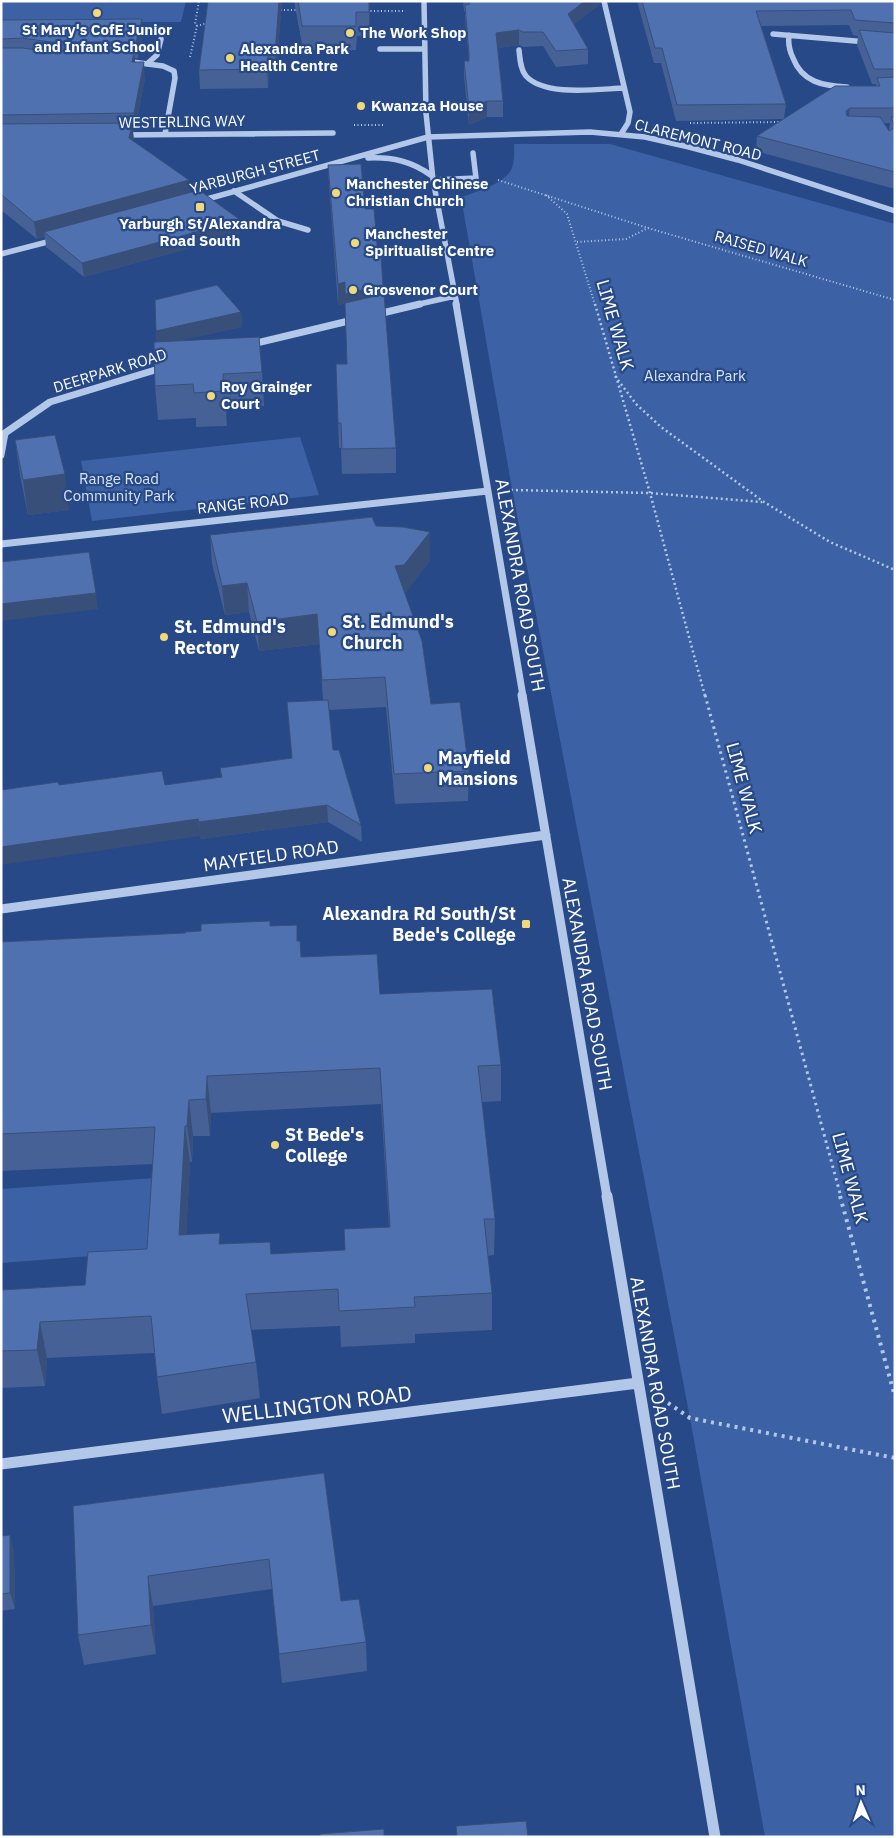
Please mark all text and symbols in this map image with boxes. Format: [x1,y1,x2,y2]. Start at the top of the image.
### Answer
marker: St Mary's CofE Junior and Infant School [91,7,103,19]
place label: St Mary's CofE Junior and Infant School [22,20,172,56]
place label: The Work Shop [360,23,467,42]
marker: The Work Shop [344,27,356,39]
place label: Alexandra Park Health Centre [240,39,349,75]
marker: Alexandra Park Health Centre [224,52,236,64]
place label: Kwanzaa House [371,96,484,115]
marker: Kwanzaa House [355,100,367,112]
street label: WESTERLING WAY [119,111,246,132]
street label: CLAREMONT ROAD [633,115,764,164]
street label: YARBURGH STREET [188,145,322,198]
place label: Manchester Chinese Christian Church [346,174,488,210]
marker: Manchester Chinese Christian Church [330,187,342,199]
marker: Yarburgh St/Alexandra Road South [194,201,206,213]
place label: Yarburgh St/Alexandra Road South [119,214,281,250]
place label: Manchester Spiritualist Centre [365,224,494,260]
street label: RAISED WALK [712,226,810,271]
marker: Manchester Spiritualist Centre [349,237,361,249]
street label: LIME WALK [592,277,640,374]
place label: Grosvenor Court [363,280,478,299]
marker: Grosvenor Court [347,284,359,296]
street label: DEERPARK ROAD [51,344,169,397]
park label: Alexandra Park [644,366,746,385]
place label: Roy Grainger Court [221,377,312,413]
marker: Roy Grainger Court [205,390,217,402]
park label: Range Road Community Park [63,469,175,505]
street label: ALEXANDRA ROAD SOUTH [490,477,551,693]
street label: RANGE ROAD [196,489,290,518]
place label: St. Edmund's Church [342,610,454,654]
place label: St. Edmund's Rectory [174,615,286,659]
marker: St. Edmund's Church [326,626,338,638]
marker: St. Edmund's Rectory [158,631,170,643]
street label: LIME WALK [721,740,768,837]
place label: Mayfield Mansions [438,746,518,790]
marker: Mayfield Mansions [422,762,434,774]
street label: MAYFIELD ROAD [202,835,340,876]
street label: ALEXANDRA ROAD SOUTH [557,876,618,1092]
place label: Alexandra Rd South/St Bede's College [322,902,516,946]
marker: Alexandra Rd South/St Bede's College [520,918,532,930]
place label: St Bede's College [285,1123,364,1167]
street label: LIME WALK [827,1130,874,1227]
marker: St Bede's College [269,1139,281,1151]
street label: ALEXANDRA ROAD SOUTH [625,1275,686,1491]
street label: WELLINGTON ROAD [221,1378,413,1430]
north arrow [836,1778,886,1828]
text: N [855,1781,866,1799]

